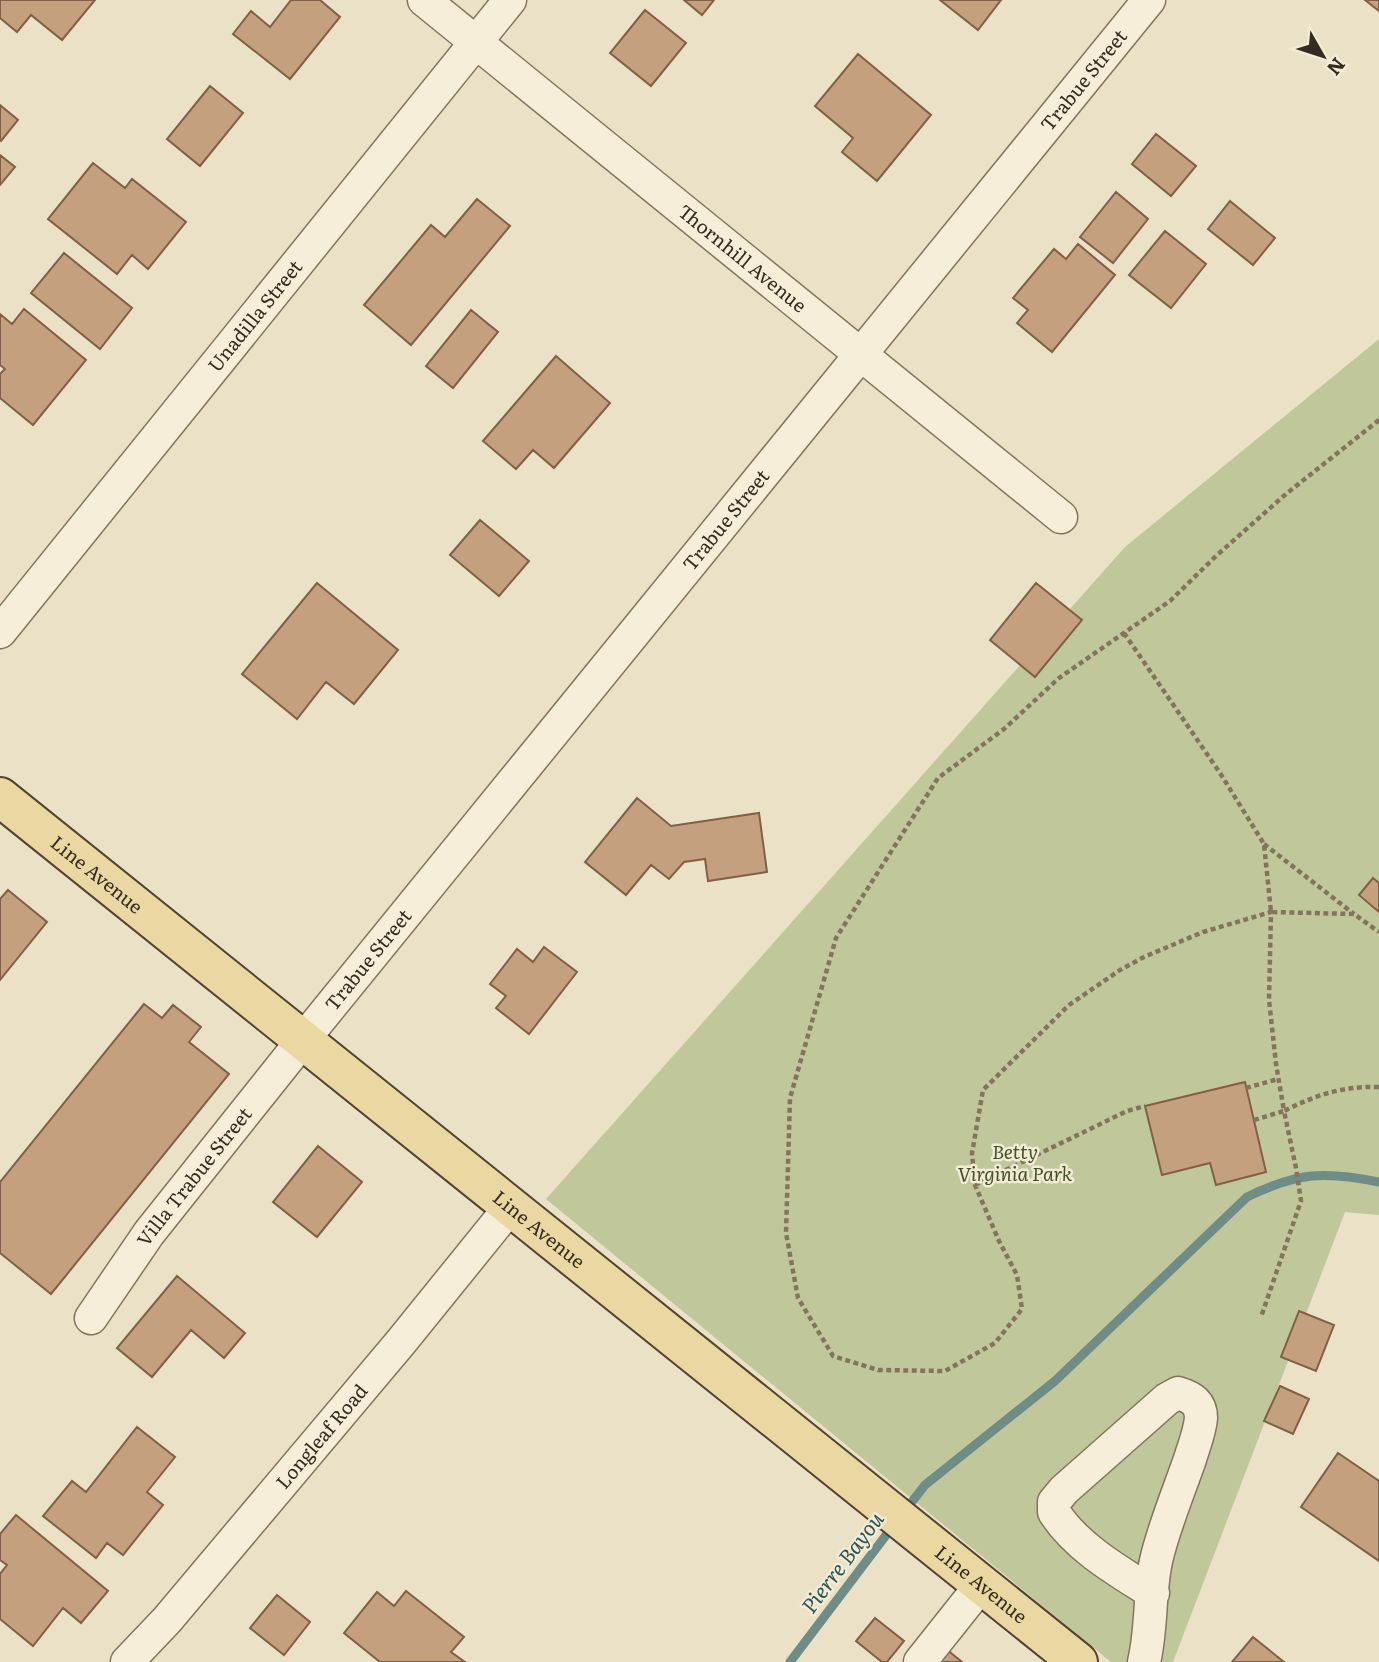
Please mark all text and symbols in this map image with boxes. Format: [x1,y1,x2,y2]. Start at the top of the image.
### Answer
north arrow [1288,21,1358,91]
street label: Trabue Street [1033,23,1133,136]
text: N [1321,52,1353,82]
street label: Thornhill Avenue [673,197,813,318]
street label: Unadilla Street [200,253,308,377]
street label: Trabue Street [675,462,775,576]
street label: Line Avenue [45,828,150,920]
street label: Trabue Street [317,902,417,1016]
street label: Villa Trabue Street [129,1100,258,1251]
park label: Betty Virginia Park [958,1137,1073,1187]
street label: Line Avenue [487,1183,592,1275]
street label: Longleaf Road [268,1377,373,1494]
water label: Pierre Bayou [792,1504,890,1619]
street label: Line Avenue [930,1538,1034,1629]

